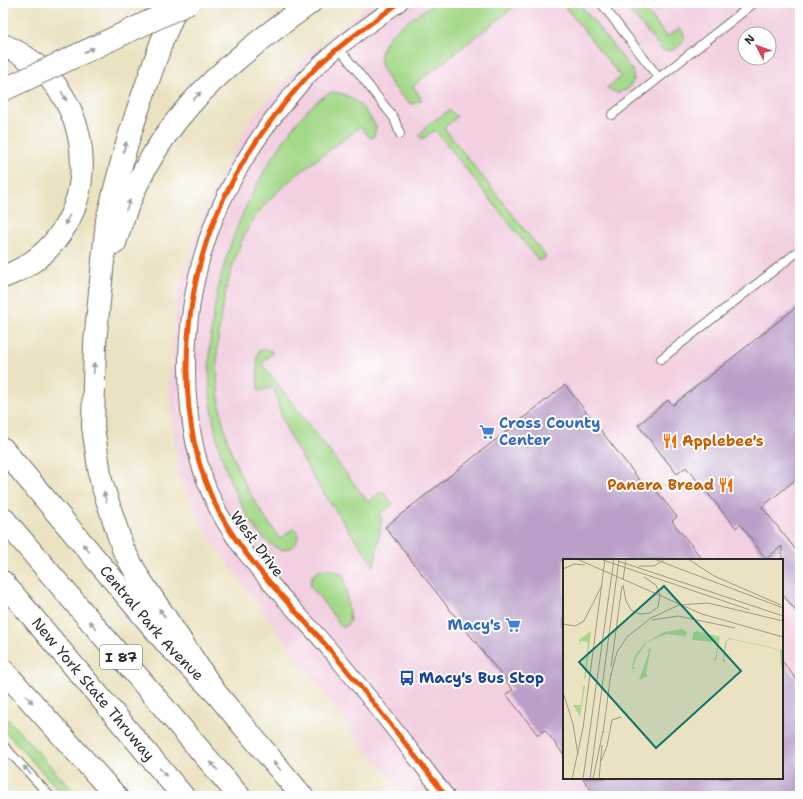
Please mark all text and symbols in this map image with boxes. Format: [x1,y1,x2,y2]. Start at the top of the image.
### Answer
north arrow [737,26,777,66]
text: N [741,31,759,48]
one-way arrow [84,47,95,53]
one-way arrow [60,90,67,102]
one-way arrow [192,91,202,101]
one-way arrow [122,141,128,153]
one-way arrow [125,200,131,211]
one-way arrow [64,214,70,226]
one-way arrow [90,362,97,374]
place label: Cross County Center [499,413,600,450]
supermarket icon: Cross County Center [478,423,496,441]
place label: Applebee's [682,431,764,451]
restaurant icon: Applebee's [661,432,679,450]
place label: Panera Bread [607,475,714,495]
restaurant icon: Panera Bread [717,476,735,494]
one-way arrow [102,491,108,503]
street label: West Drive [226,507,288,581]
one-way arrow [82,543,91,554]
inset map [563,559,783,779]
street label: Central Park Avenue [95,561,208,685]
one-way arrow [158,608,166,618]
street label: New York State Thruway [27,613,159,765]
place label: Macy's [448,615,501,635]
supermarket icon: Macy's [504,616,522,634]
one-way arrow [89,619,98,630]
road number: I 87 [100,645,142,669]
place label: Macy's Bus Stop [419,668,544,688]
bus stop icon: Macy's Bus Stop [398,669,416,687]
one-way arrow [25,694,34,704]
one-way arrow [209,761,218,772]
one-way arrow [273,761,282,771]
one-way arrow [22,765,31,776]
one-way arrow [159,767,168,777]

